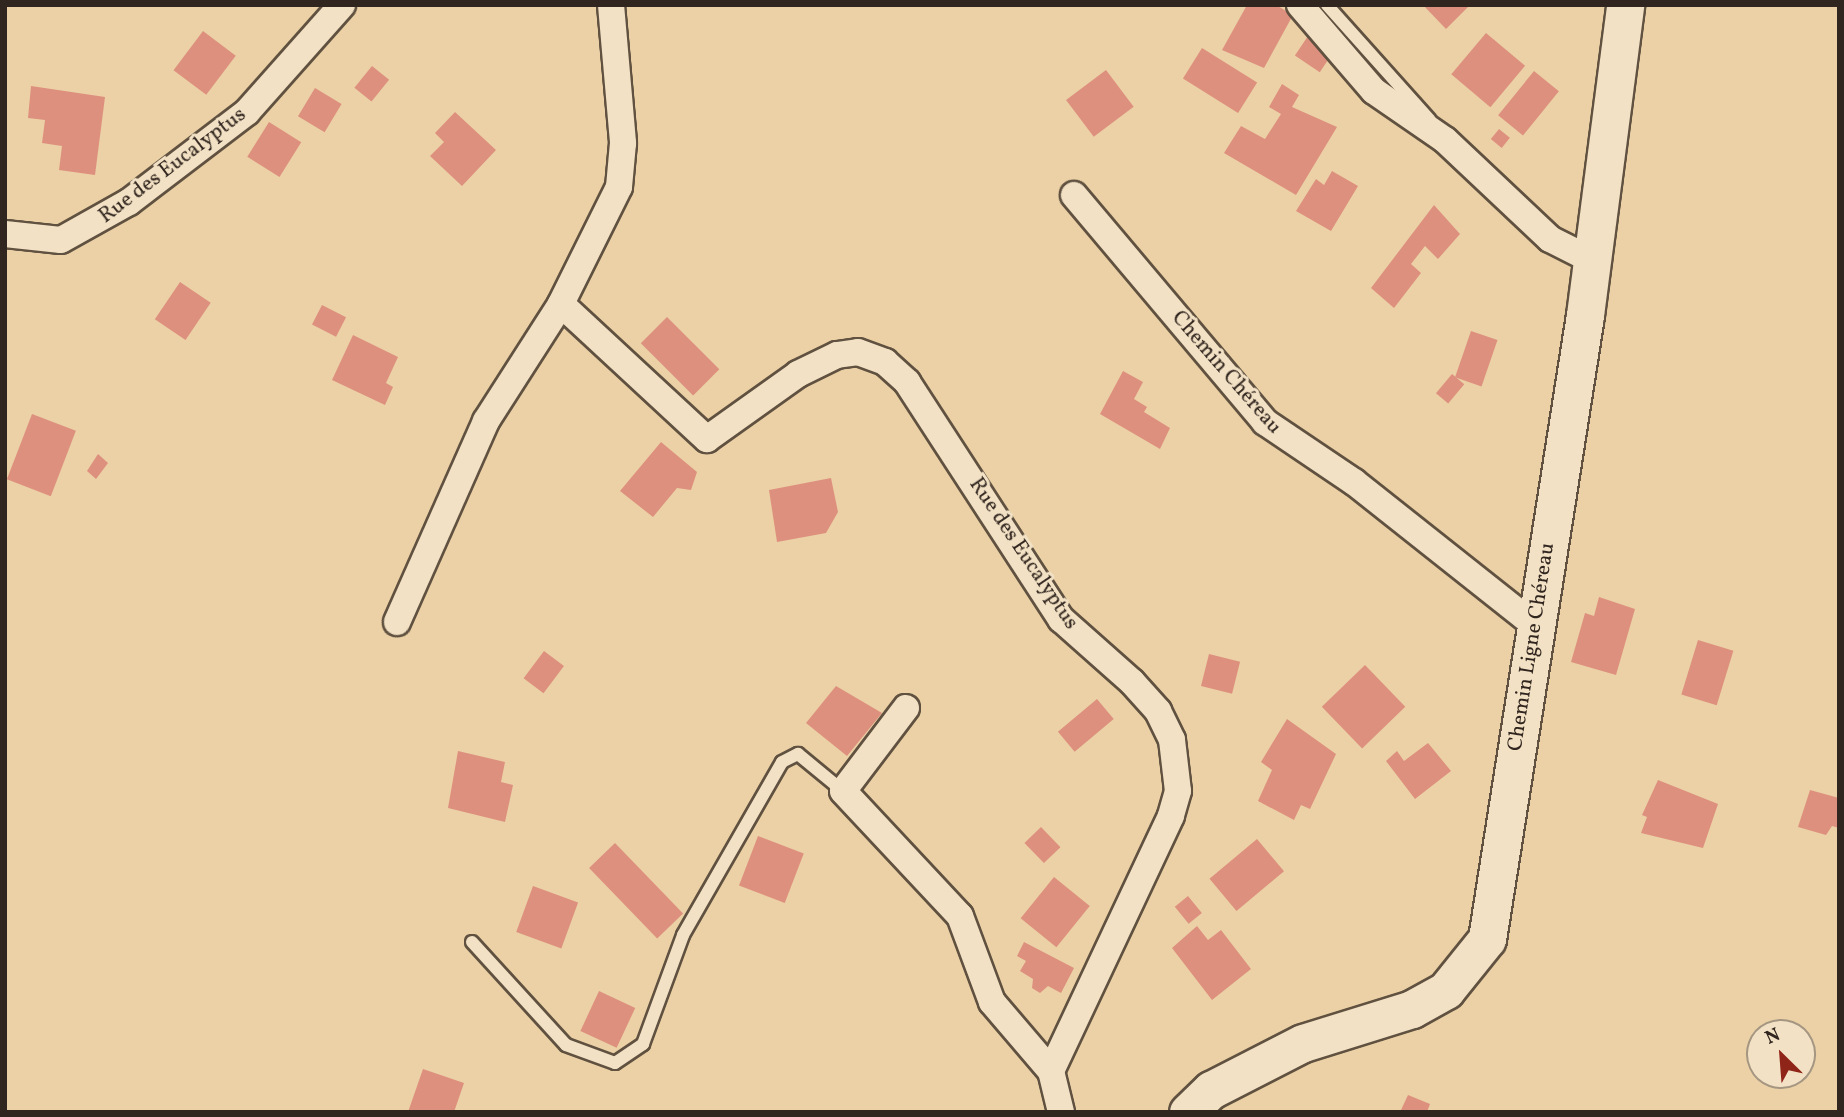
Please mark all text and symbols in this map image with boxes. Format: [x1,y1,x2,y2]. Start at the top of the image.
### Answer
street label: Rue des Eucalyptus [95,103,251,229]
street label: Chemin Chéreau [1166,306,1286,440]
street label: Rue des Eucalyptus [963,473,1083,635]
street label: Chemin Ligne Chéreau [1503,541,1561,753]
north arrow [1746,1019,1816,1089]
text: N [1761,1022,1785,1051]

